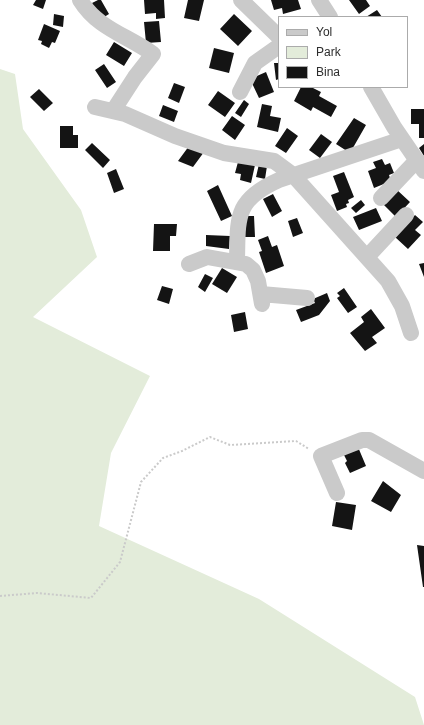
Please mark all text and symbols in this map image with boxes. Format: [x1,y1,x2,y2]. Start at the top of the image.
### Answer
legend [278,16,408,88]
text: Yol [316,25,332,39]
text: Park [316,45,341,59]
text: Bina [316,65,340,79]

